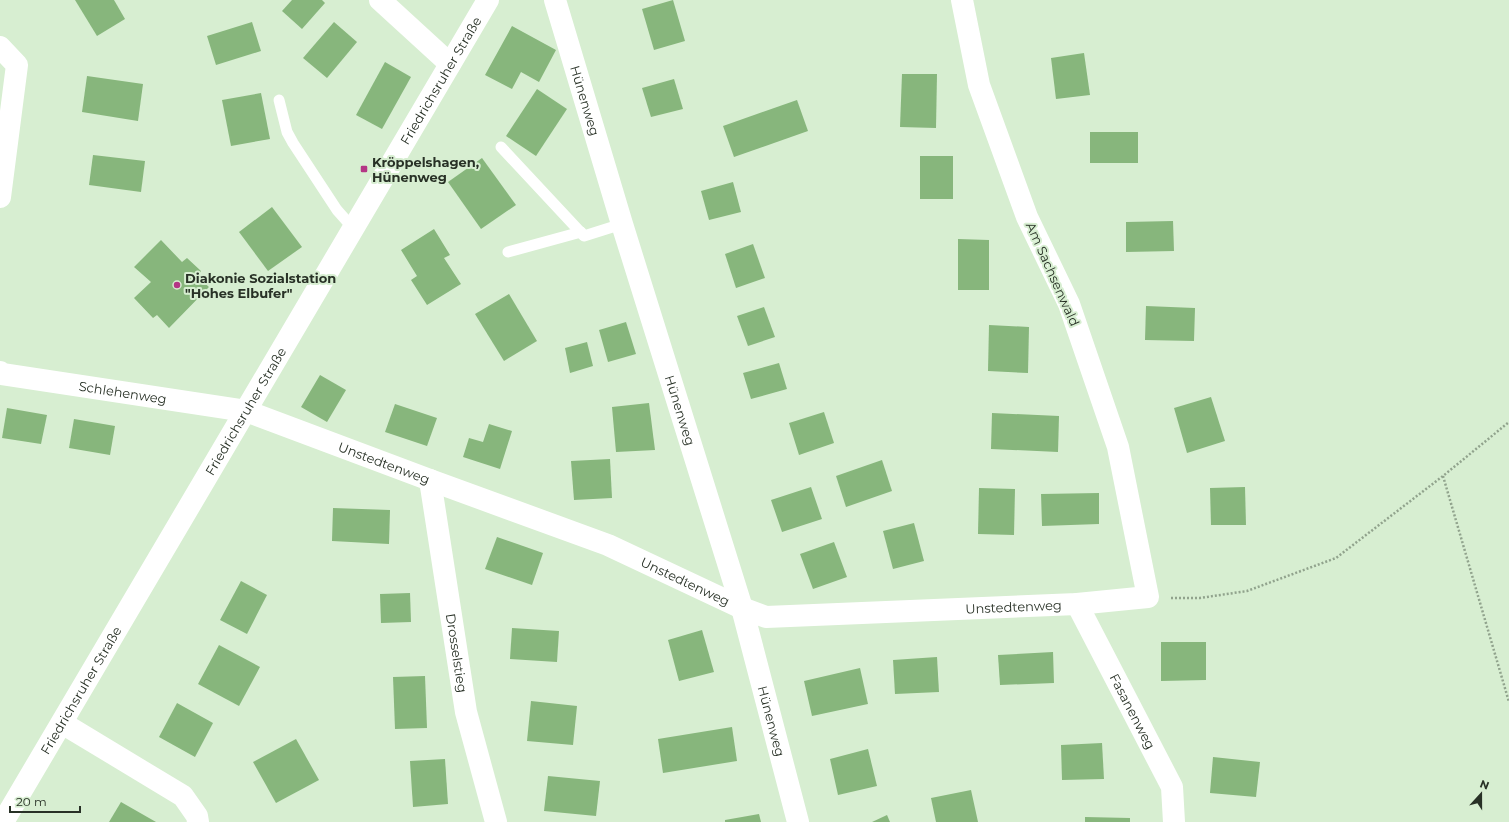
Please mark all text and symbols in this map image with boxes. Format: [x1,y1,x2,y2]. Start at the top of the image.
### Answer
street label: Friedrichsruher Straße [397,13,485,147]
street label: Hünenweg [567,63,603,138]
place label: Kröppelshagen, Hünenweg [372,154,479,185]
marker: Kröppelshagen, Hünenweg [359,164,369,174]
street label: Am Sachsenwald [1023,219,1083,329]
place label: Diakonie Sozialstation "Hohes Elbufer" [185,270,336,301]
marker: Diakonie Sozialstation "Hohes Elbufer" [172,280,182,290]
street label: Friedrichsruher Straße [201,344,289,478]
street label: Hünenweg [662,373,699,447]
street label: Schlehenweg [78,378,168,407]
street label: Unstedtenweg [336,438,432,487]
street label: Unstedtenweg [638,554,732,609]
street label: Unstedtenweg [965,597,1062,617]
street label: Drosselstieg [443,612,471,694]
street label: Friedrichsruher Straße [37,623,125,757]
street label: Fasanenweg [1107,671,1159,752]
street label: Hünenweg [755,684,789,758]
north arrow [1461,774,1501,814]
text: N [1478,777,1491,793]
scale bar [10,788,80,814]
text: 20 m [16,794,47,809]

